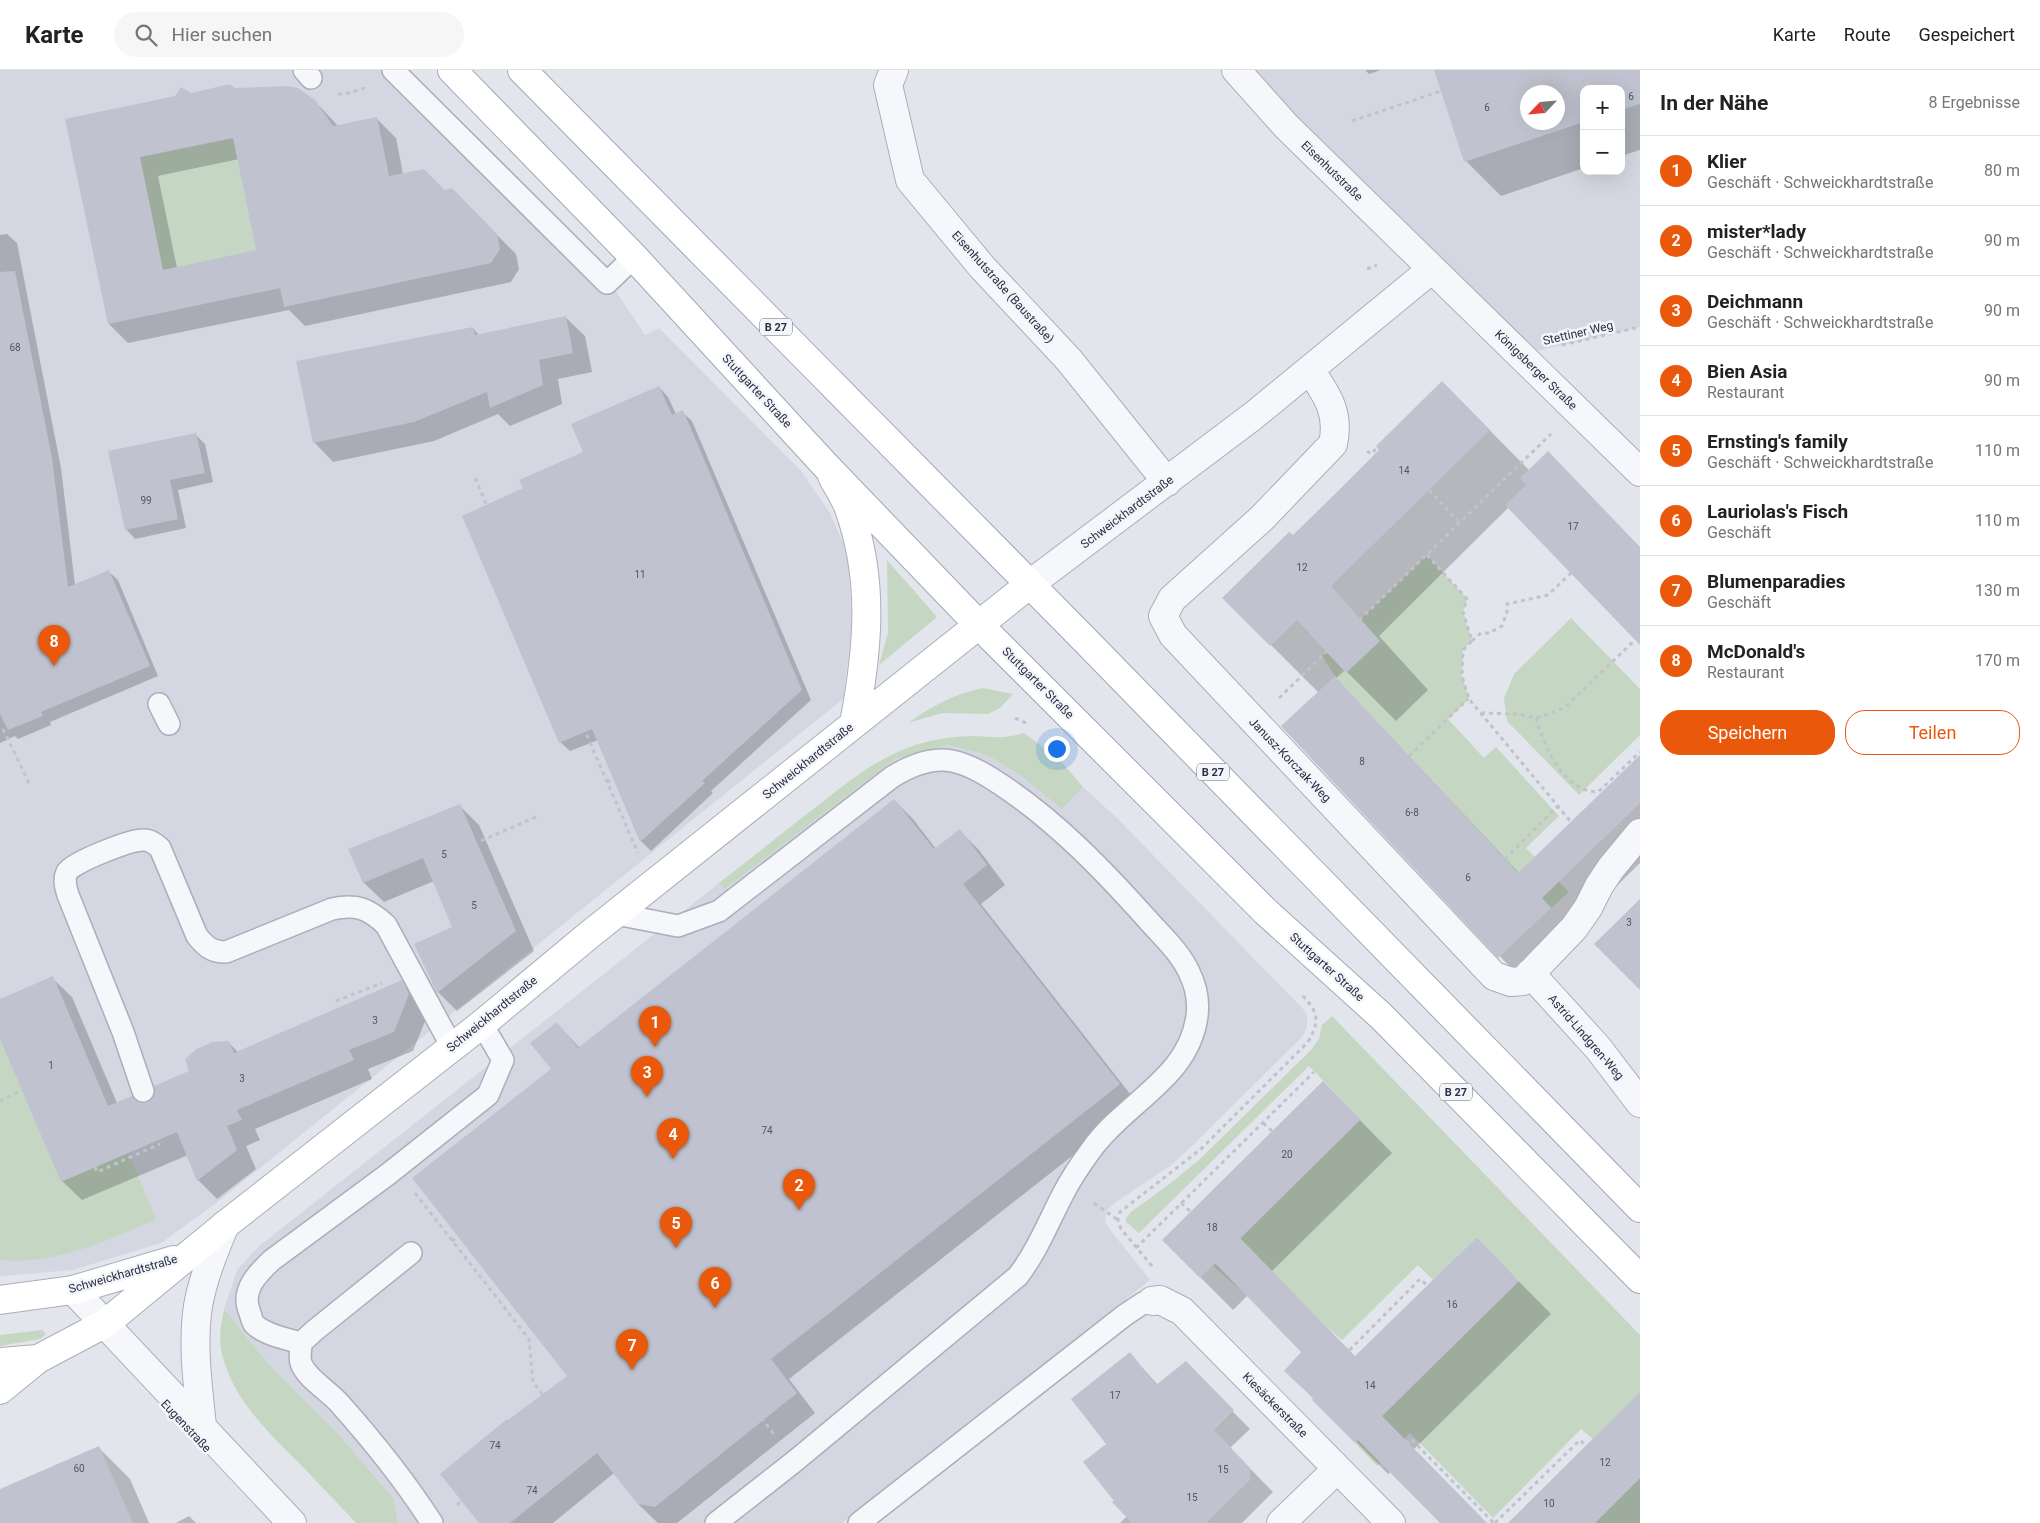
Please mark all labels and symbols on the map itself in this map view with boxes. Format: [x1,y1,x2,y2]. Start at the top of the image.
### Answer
north arrow [1520,85,1565,130]
house number: 6 [1628,91,1634,102]
house number: 6 [1484,102,1490,113]
street label: Eisenhutstraße [1298,138,1366,204]
street label: Eisenhutstraße (Baustraße) [949,228,1057,346]
road number: B 27 [760,318,792,336]
street label: Stettiner Weg [1541,318,1615,348]
street label: Königsberger Straße [1492,327,1580,413]
house number: 68 [9,342,21,353]
street label: Stuttgarter Straße [719,351,795,431]
house number: 14 [1398,465,1410,476]
street label: Schweickhardtstraße [1078,473,1176,551]
house number: 99 [140,495,152,506]
house number: 17 [1567,521,1579,532]
house number: 12 [1296,562,1308,573]
house number: 11 [634,569,646,580]
pin: 8 [38,625,70,666]
street label: Stuttgarter Straße [999,644,1077,722]
street label: Janusz-Korczak-Weg [1246,715,1334,805]
street label: Schweickhardtstraße [760,720,856,802]
your location [1044,736,1070,762]
house number: 8 [1359,756,1365,767]
road number: B 27 [1197,764,1229,780]
house number: 6-8 [1405,807,1419,818]
house number: 5 [441,849,447,860]
house number: 6 [1465,872,1471,883]
house number: 5 [471,900,477,911]
house number: 3 [1626,917,1632,928]
street label: Stuttgarter Straße [1287,930,1367,1004]
street label: Schweickhardtstraße [444,973,540,1055]
street label: Astrid-Lindgren-Weg [1545,992,1627,1082]
pin: 1 [639,1006,671,1047]
house number: 3 [372,1015,378,1026]
pin: 3 [631,1056,663,1097]
house number: 1 [48,1060,54,1071]
house number: 3 [239,1073,245,1084]
road number: B 27 [1440,1084,1472,1100]
pin: 4 [657,1118,689,1159]
house number: 74 [761,1125,773,1136]
house number: 20 [1281,1149,1293,1160]
pin: 2 [783,1169,815,1210]
pin: 5 [660,1207,692,1248]
house number: 18 [1206,1222,1218,1233]
street label: Schweickhardtstraße [67,1252,179,1296]
pin: 6 [699,1267,731,1308]
house number: 16 [1446,1299,1458,1310]
pin: 7 [616,1329,648,1370]
street label: Kiesäckerstraße [1240,1370,1310,1440]
house number: 14 [1364,1380,1376,1391]
house number: 17 [1109,1390,1121,1401]
street label: Eugenstraße [158,1397,214,1455]
house number: 74 [489,1440,501,1451]
house number: 12 [1599,1457,1611,1468]
house number: 60 [73,1463,85,1474]
house number: 15 [1217,1464,1229,1475]
house number: 74 [526,1485,538,1496]
house number: 15 [1186,1492,1198,1503]
house number: 10 [1543,1498,1555,1509]

